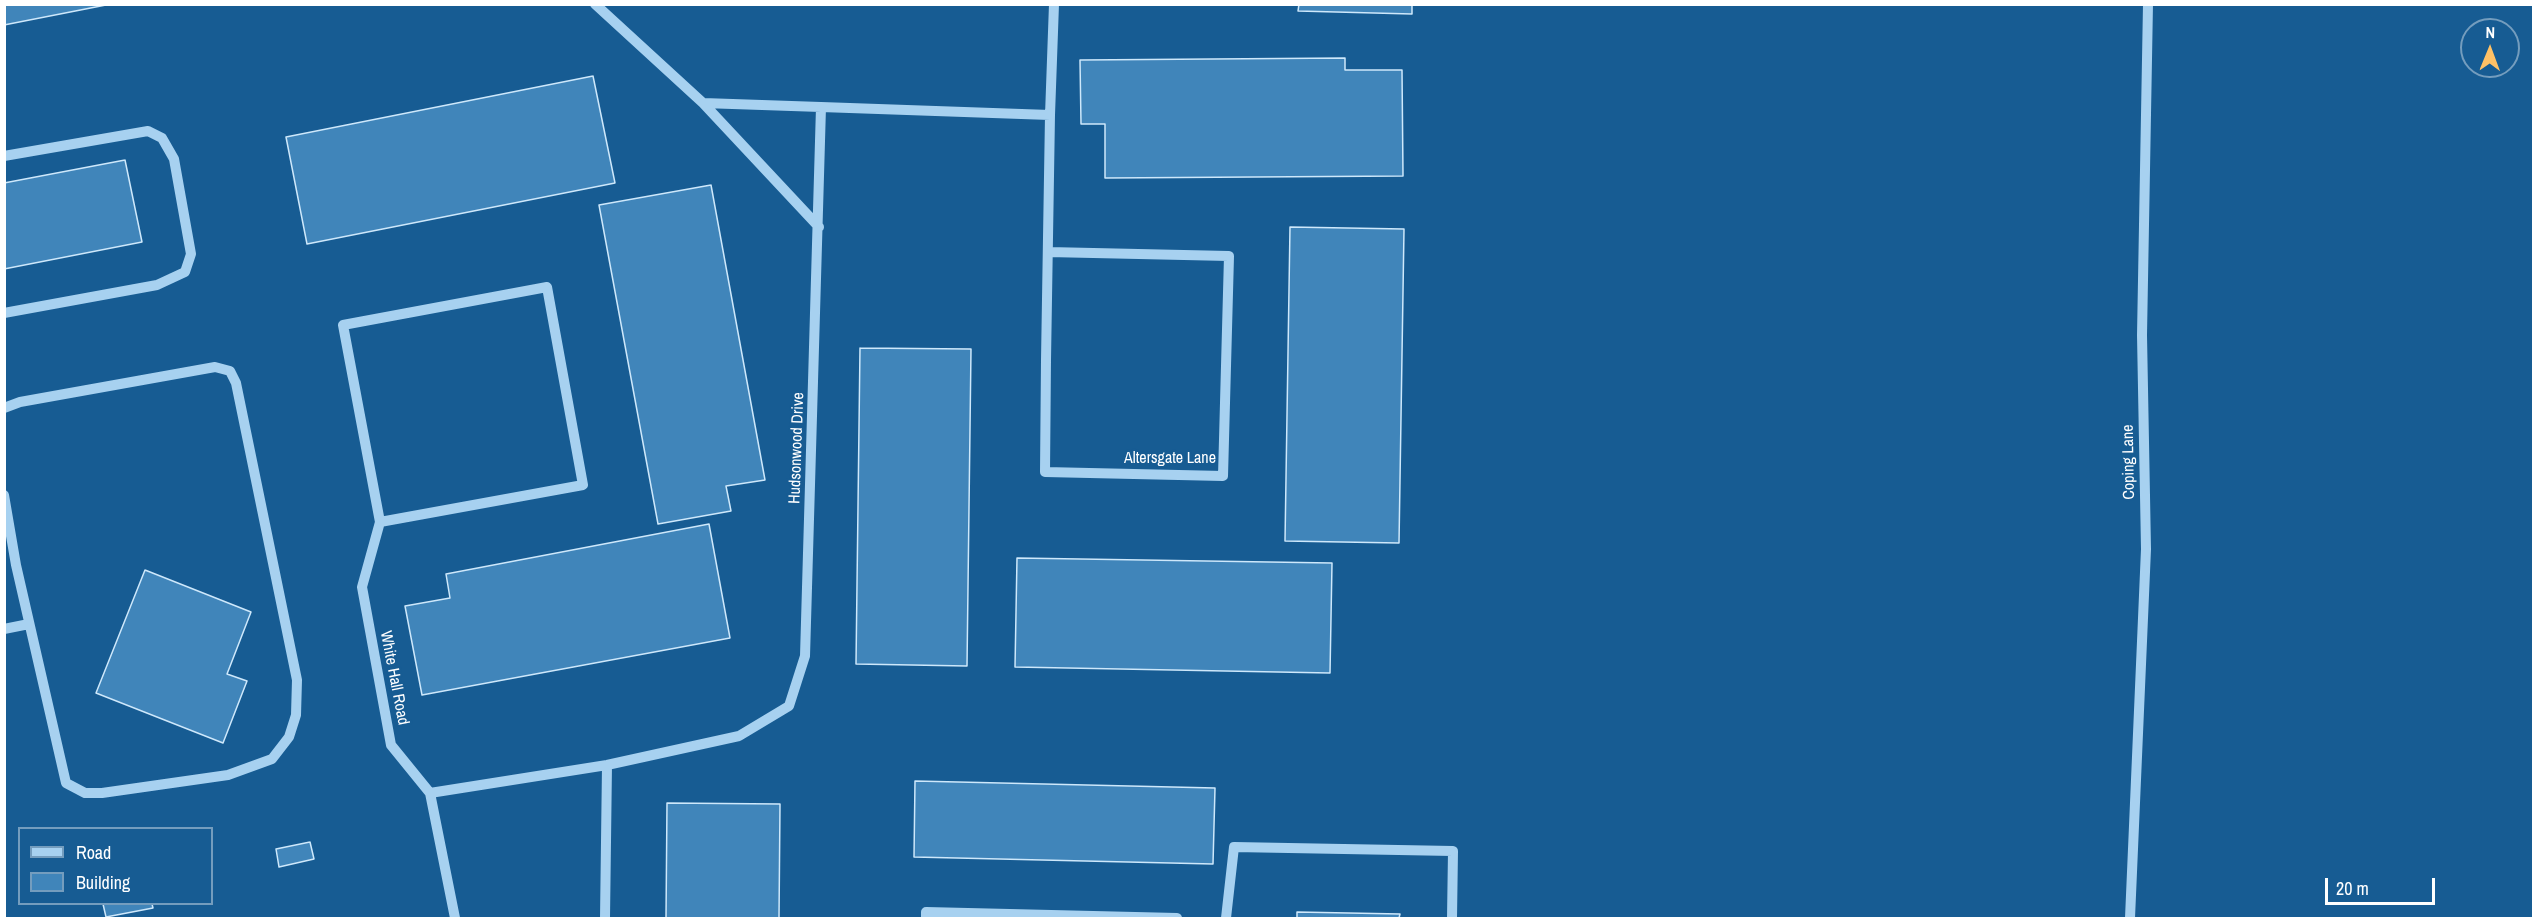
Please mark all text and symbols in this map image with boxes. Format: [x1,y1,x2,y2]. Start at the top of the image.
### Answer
north arrow [2460,18,2520,78]
text: N [2485,21,2495,43]
street label: Hudsonwood Drive [785,392,809,504]
street label: Coping Lane [2119,424,2139,500]
street label: Altersgate Lane [1124,449,1216,469]
street label: White Hall Road [375,629,413,727]
legend [18,827,213,905]
text: Road [76,840,111,865]
scale bar [2328,866,2438,904]
text: Building [76,870,130,895]
text: 20 m [2336,876,2369,901]

